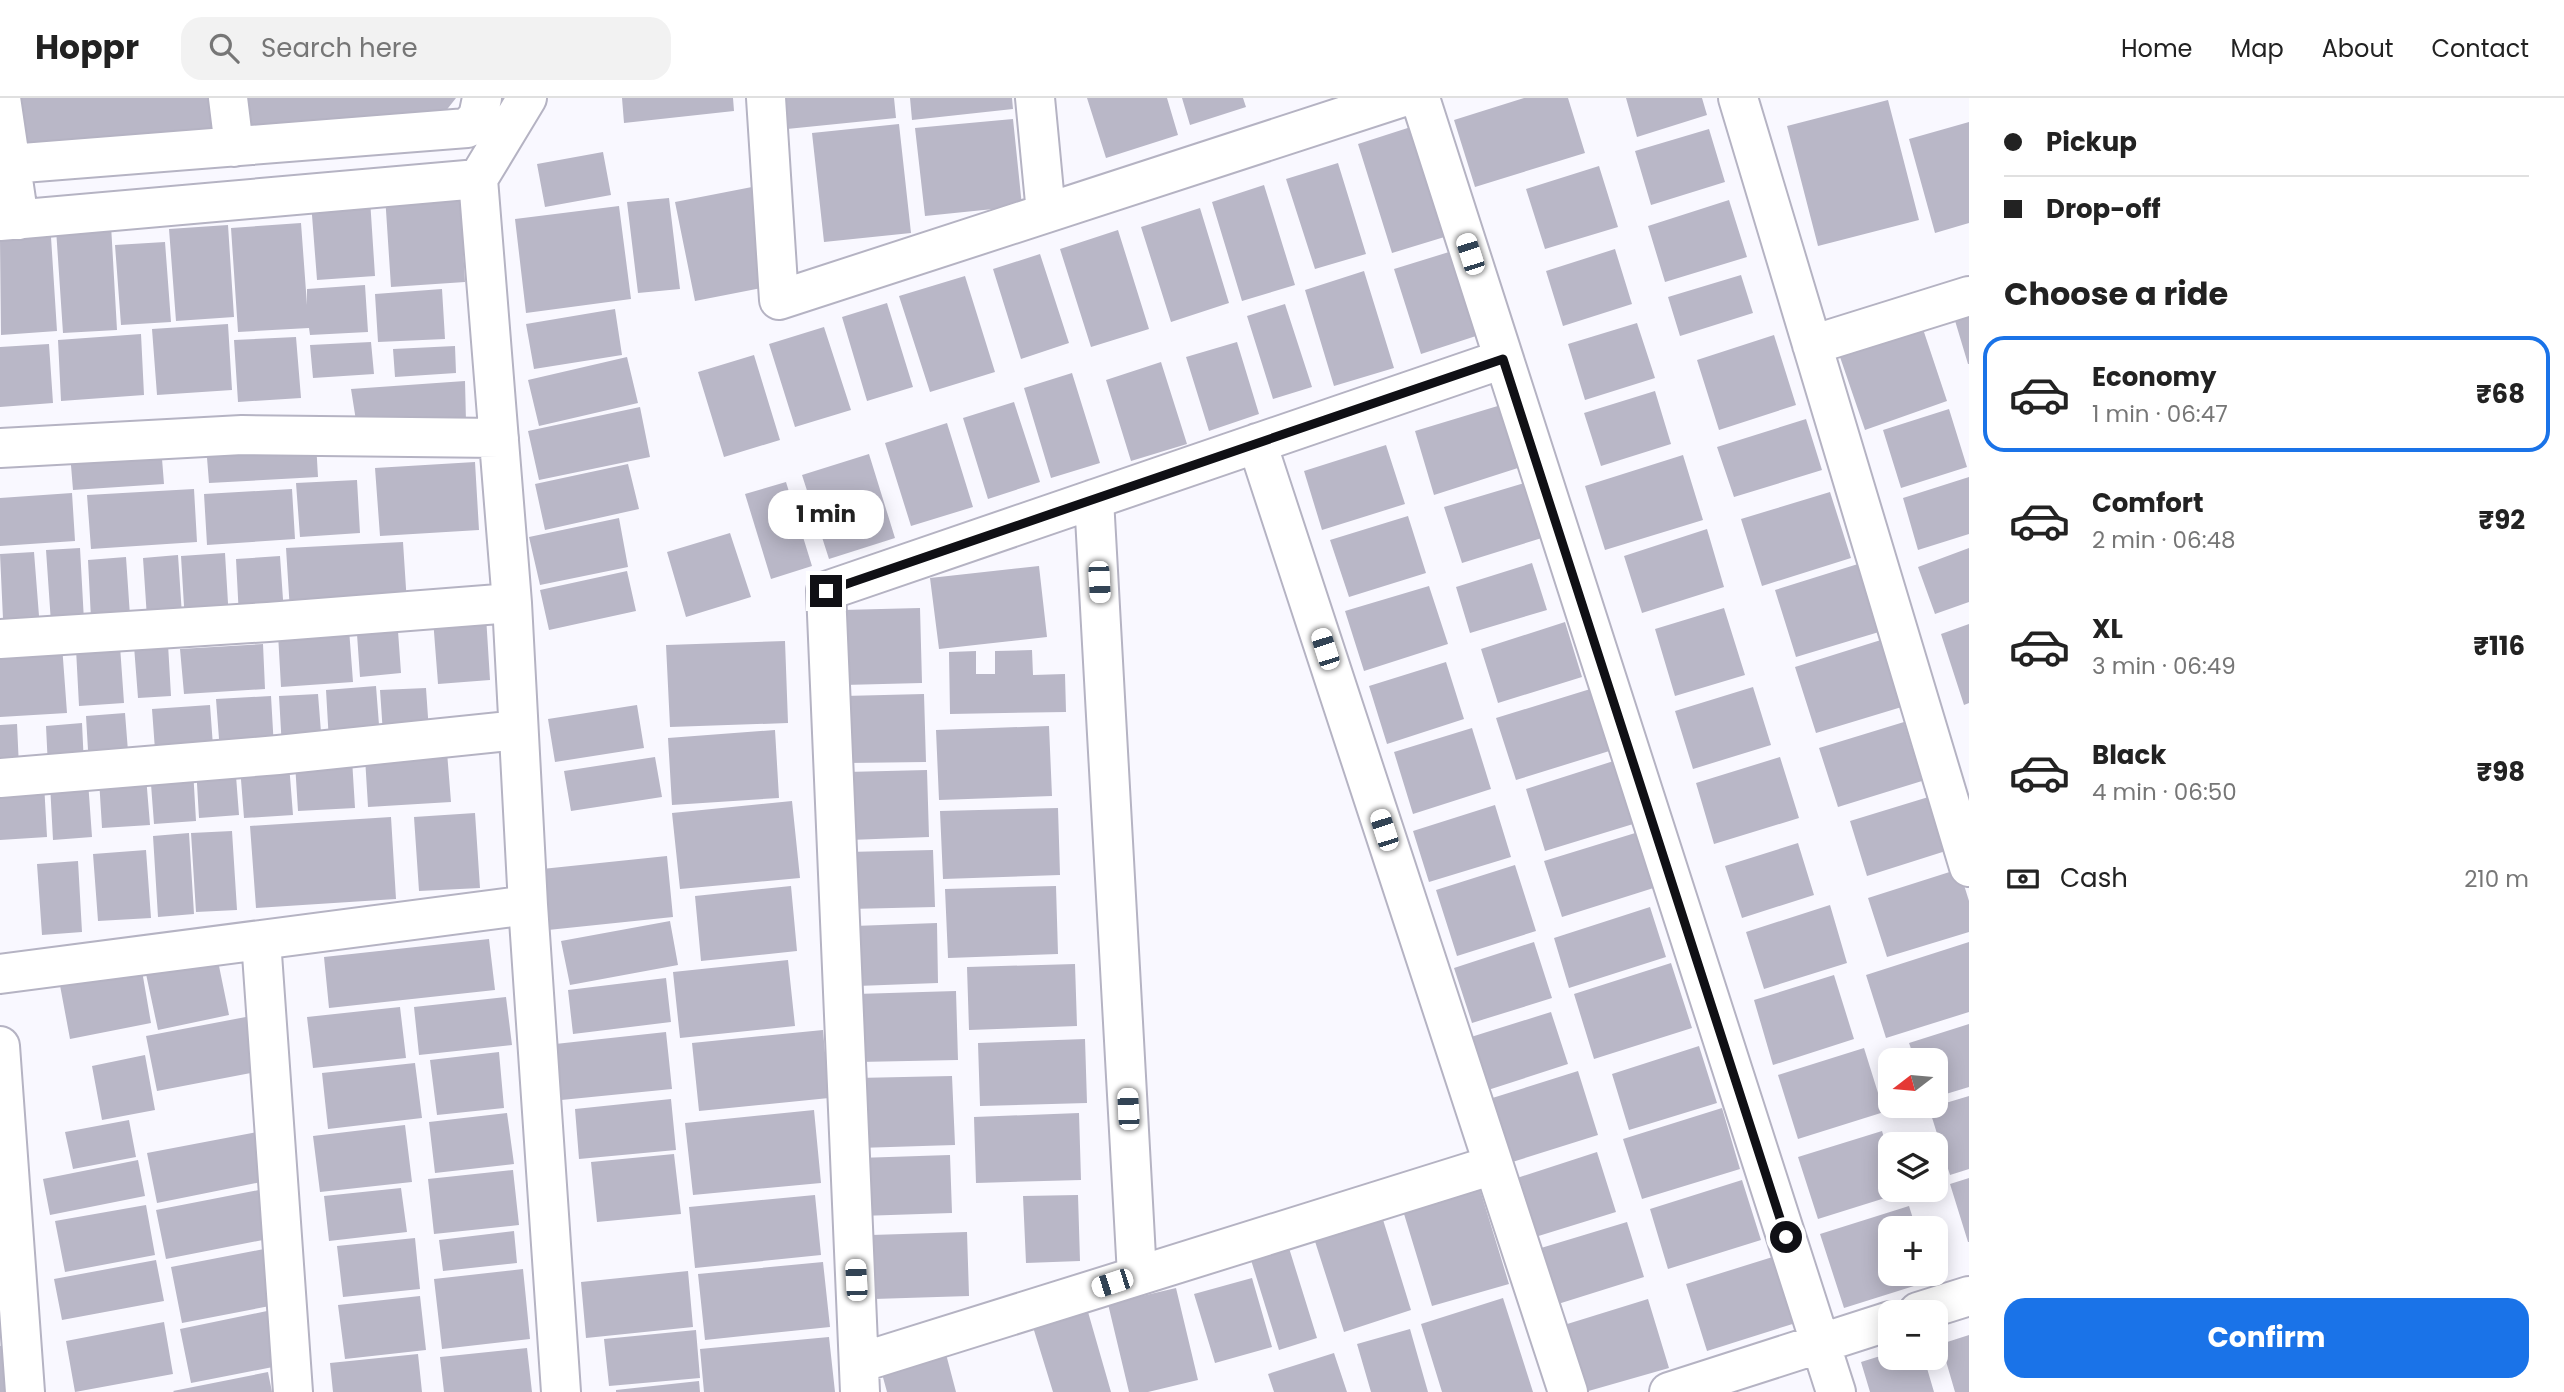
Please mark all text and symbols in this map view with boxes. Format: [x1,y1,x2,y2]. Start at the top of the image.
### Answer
search box [181,17,671,80]
text: Hoppr [35,24,139,71]
icon: search [205,29,243,67]
text: Search here [261,30,418,66]
text: Home [2121,32,2193,65]
text: Map [2231,32,2284,65]
text: About [2322,32,2393,65]
text: Contact [2431,32,2529,65]
text: Pickup [2046,124,2137,160]
text: Drop-off [2046,191,2161,227]
car [1454,231,1487,277]
text: Choose a ride [2004,271,2228,316]
text: Economy [2092,359,2216,395]
icon: car [2008,363,2071,426]
text: ₹68 [2476,376,2525,412]
text: 1 min · 06:47 [2092,398,2228,430]
text: Comfort [2092,485,2204,521]
icon: car [2008,489,2071,552]
callout: 1 min [768,490,884,538]
text: 1 min [796,498,856,530]
text: ₹92 [2479,502,2525,538]
text: 2 min · 06:48 [2092,524,2236,556]
car [1088,560,1111,604]
route end [810,575,842,607]
text: XL [2092,611,2123,647]
icon: car [2008,615,2071,678]
car [1309,626,1342,672]
text: ₹116 [2473,628,2525,664]
text: 3 min · 06:49 [2092,650,2236,682]
text: Black [2092,737,2166,773]
icon: car [2008,741,2071,804]
text: ₹98 [2477,754,2525,790]
text: 4 min · 06:50 [2092,776,2237,808]
car [1368,807,1401,853]
icon: cash [2004,860,2042,898]
text: Cash [2060,860,2128,896]
text: 210 m [2464,863,2529,895]
north arrow [1878,1048,1948,1118]
map controls [1878,1048,1948,1370]
car [1117,1087,1140,1131]
button: layers [1878,1132,1948,1202]
button: + [1878,1216,1948,1286]
route start [1770,1221,1802,1253]
car [845,1258,868,1302]
car [1089,1267,1136,1299]
button: Confirm [2004,1298,2529,1378]
button: − [1878,1300,1948,1370]

